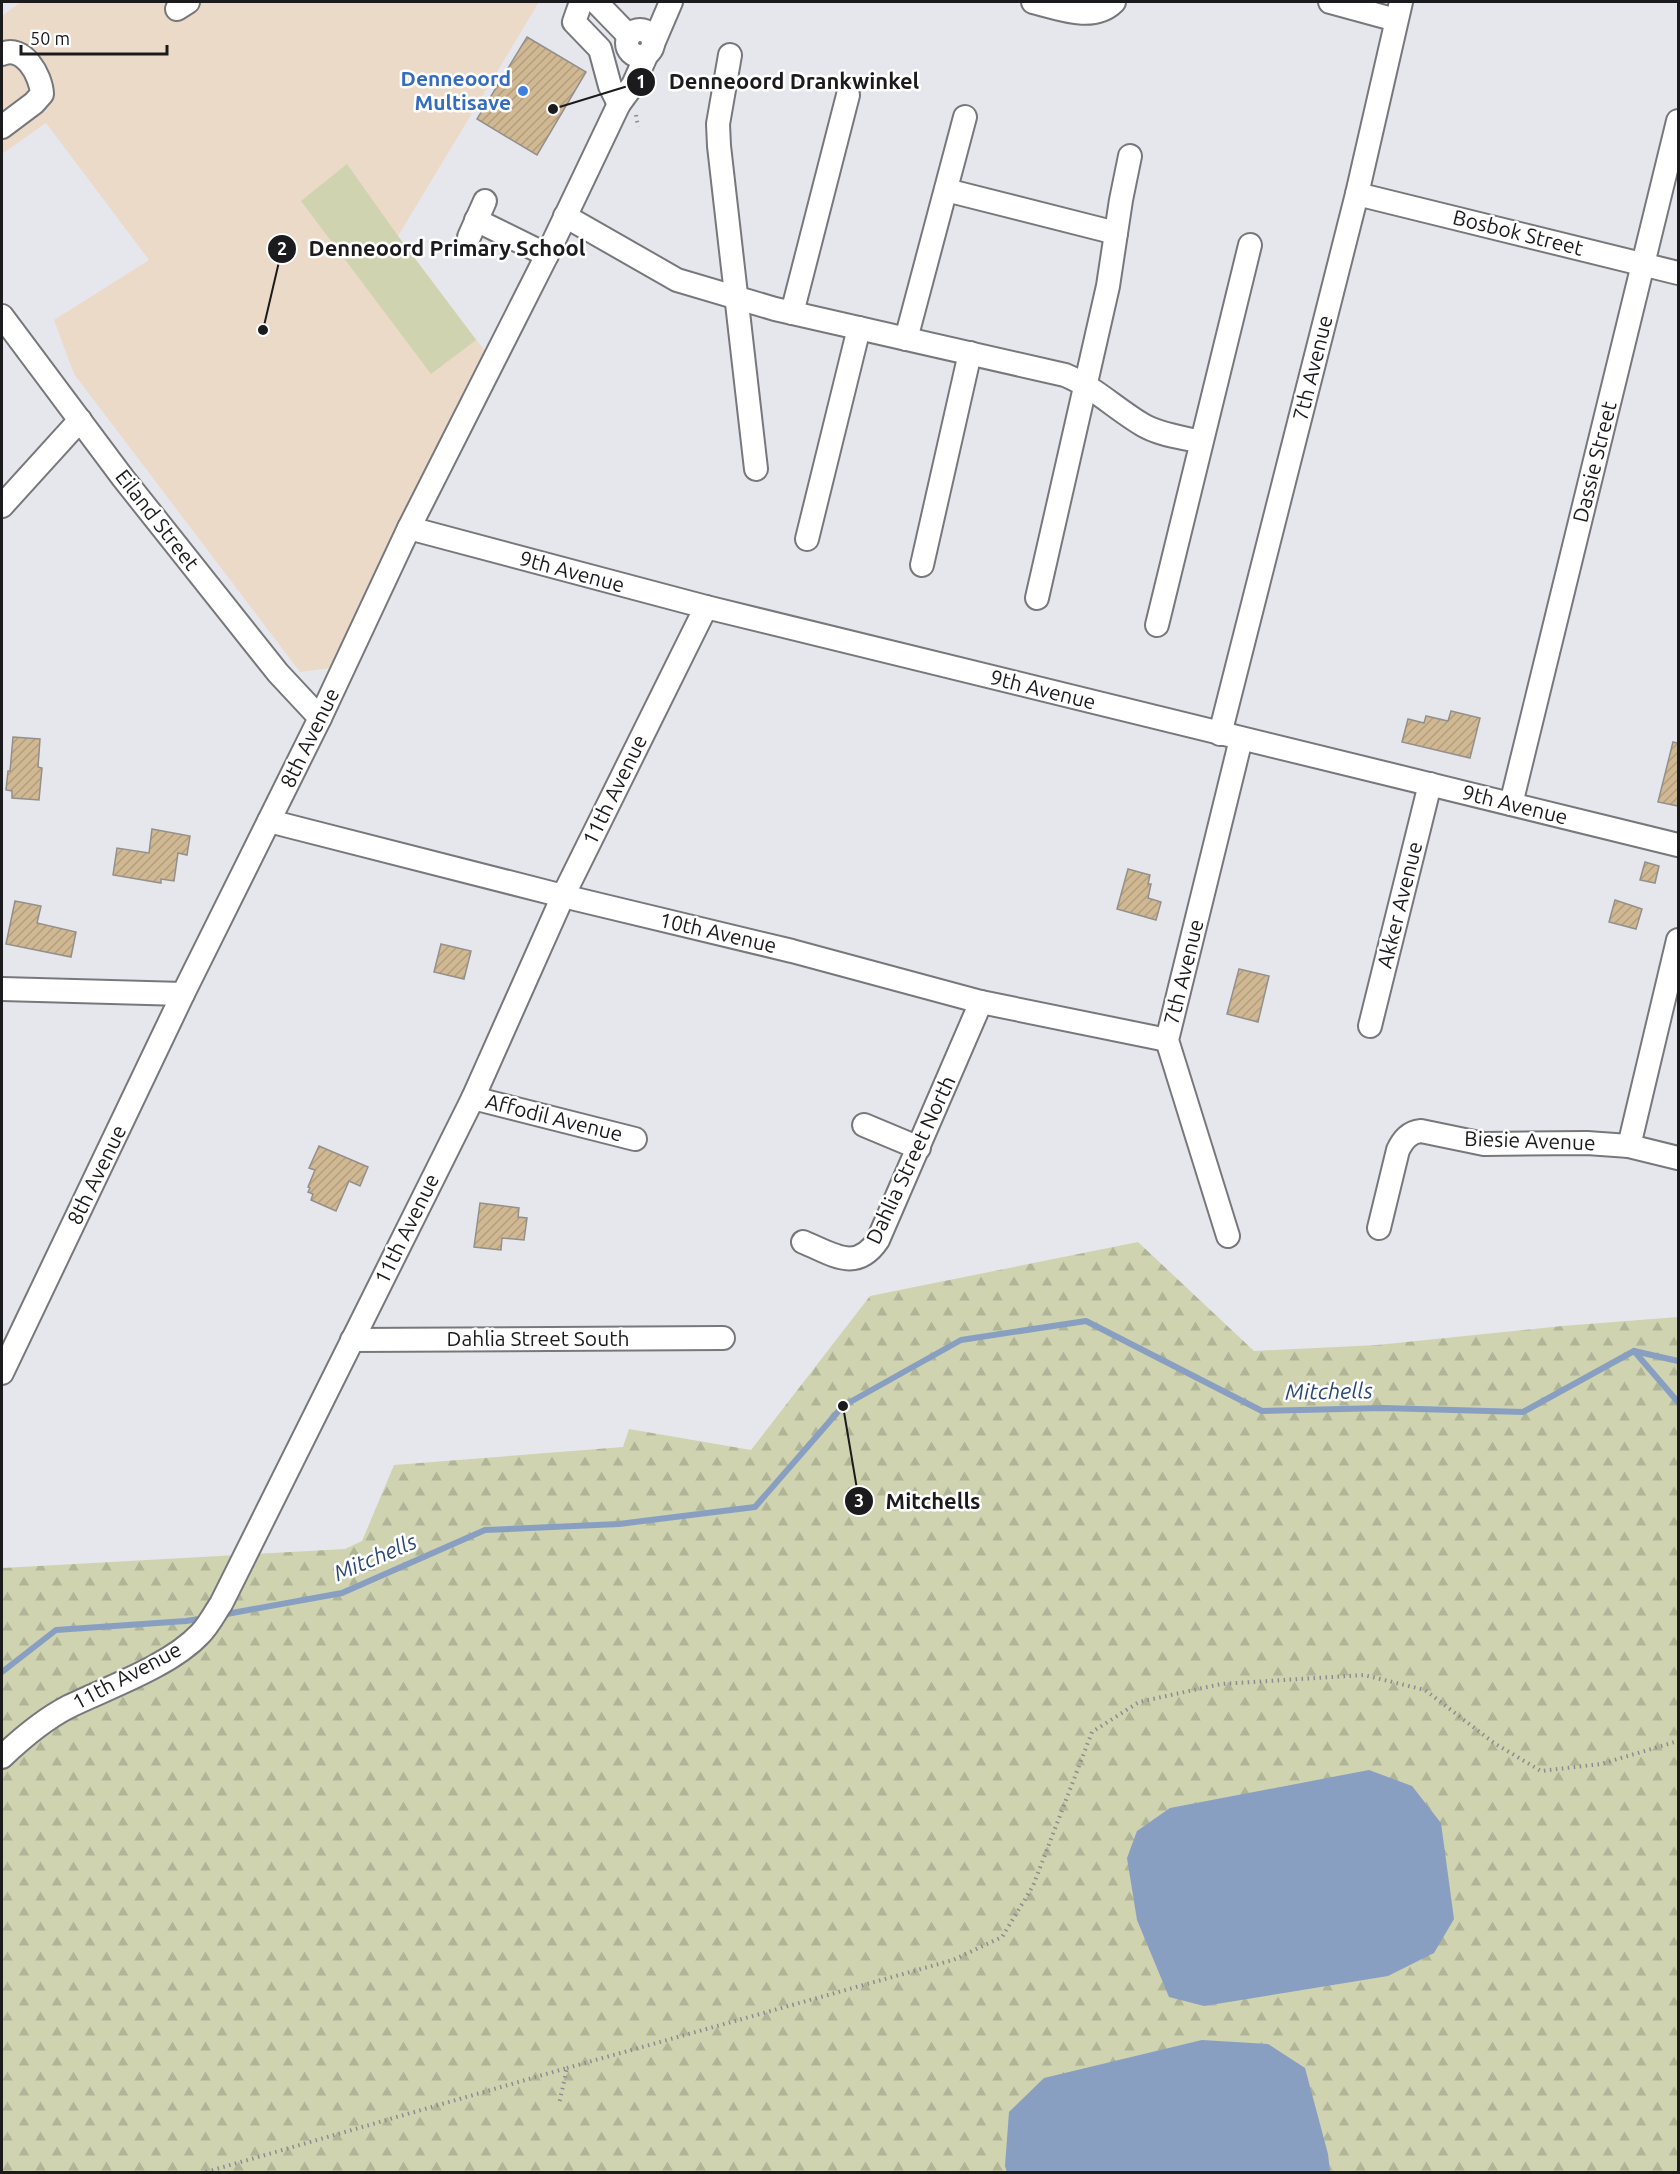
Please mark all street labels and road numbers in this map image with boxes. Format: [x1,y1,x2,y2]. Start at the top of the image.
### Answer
street label: Bosbok Street [1451,204,1586,260]
street label: 7th Avenue [1287,313,1337,423]
street label: Dassie Street [1567,399,1621,525]
street label: Eiland Street [111,464,204,574]
street label: 9th Avenue [517,546,627,597]
street label: 9th Avenue [988,664,1098,714]
street label: 8th Avenue [275,684,343,791]
street label: 11th Avenue [577,731,651,849]
street label: 9th Avenue [1460,779,1570,829]
street label: Akker Avenue [1372,839,1426,971]
street label: 10th Avenue [657,907,779,957]
street label: 7th Avenue [1158,917,1208,1027]
street label: Dahlia Street North [861,1072,960,1247]
street label: Affodil Avenue [483,1088,625,1146]
street label: 8th Avenue [62,1121,130,1228]
street label: Biesie Avenue [1464,1126,1596,1154]
street label: 11th Avenue [369,1170,443,1288]
street label: Dahlia Street South [447,1326,629,1350]
street label: 11th Avenue [68,1636,185,1714]

